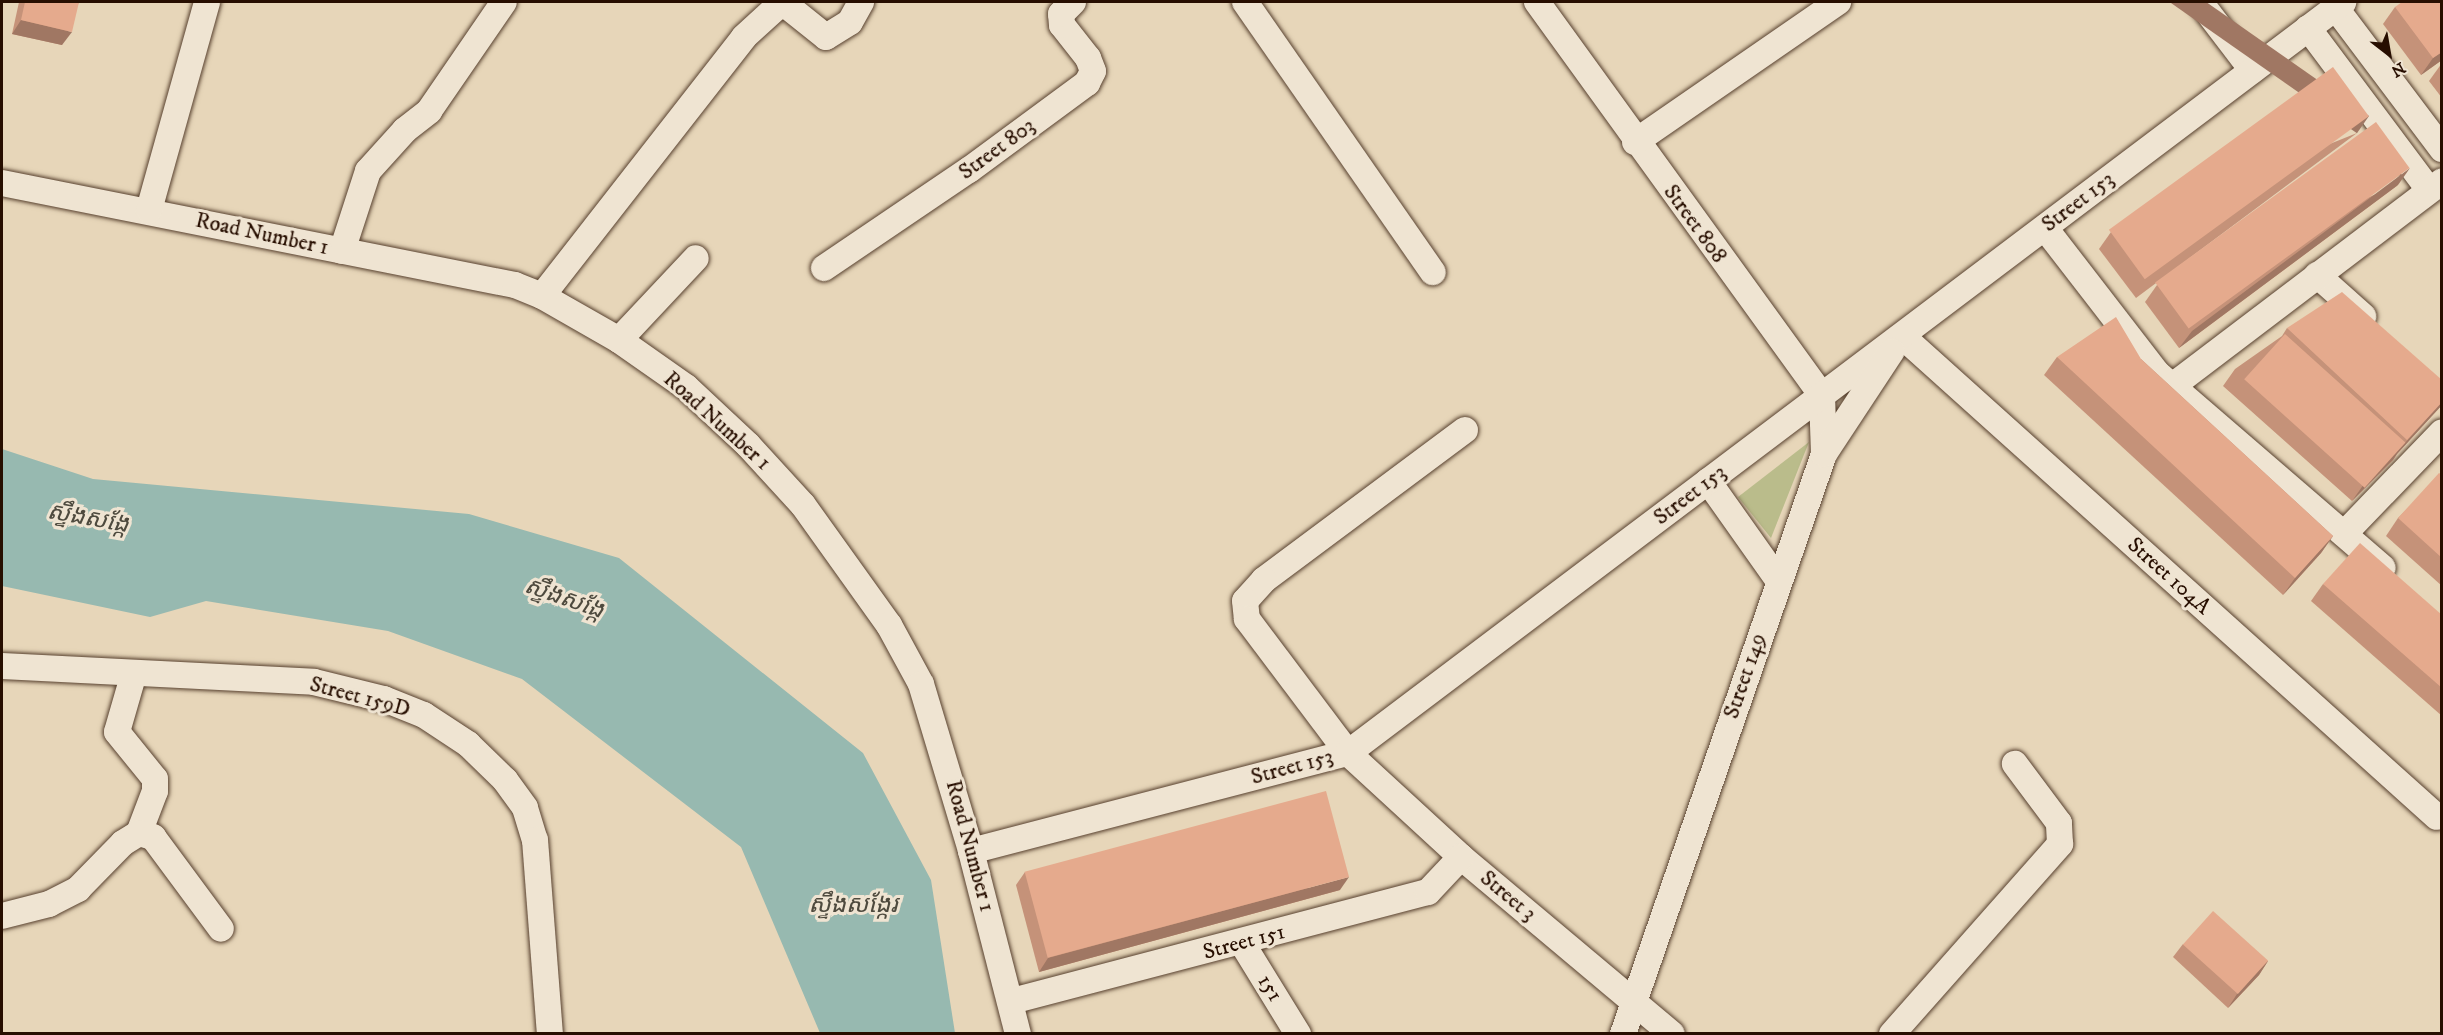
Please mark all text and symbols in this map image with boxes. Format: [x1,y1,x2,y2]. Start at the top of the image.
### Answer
north arrow [2359,24,2419,84]
text: N [2387,57,2409,81]
street label: Street 803 [954,113,1040,185]
street label: Street 153 [2037,166,2119,238]
street label: Street 808 [1658,180,1732,268]
street label: Road Number 1 [193,207,331,261]
street label: Road Number 1 [658,366,776,476]
street label: Street 153 [1649,459,1731,531]
water label: ស្ទឹងសង្កែ [45,498,131,540]
street label: Street 104A [2122,532,2216,620]
water label: ស្ទឹងសង្កែ [521,572,607,626]
street label: Street 149 [1718,630,1772,722]
street label: Street 159D [307,671,413,723]
street label: Street 153 [1248,743,1336,791]
street label: Road Number 1 [940,777,1000,915]
street label: Street 3 [1475,865,1541,927]
water label: ស្ទឹងសង្កែរ [809,892,897,920]
street label: Street 151 [1200,918,1288,966]
street label: 151 [1252,970,1288,1006]

